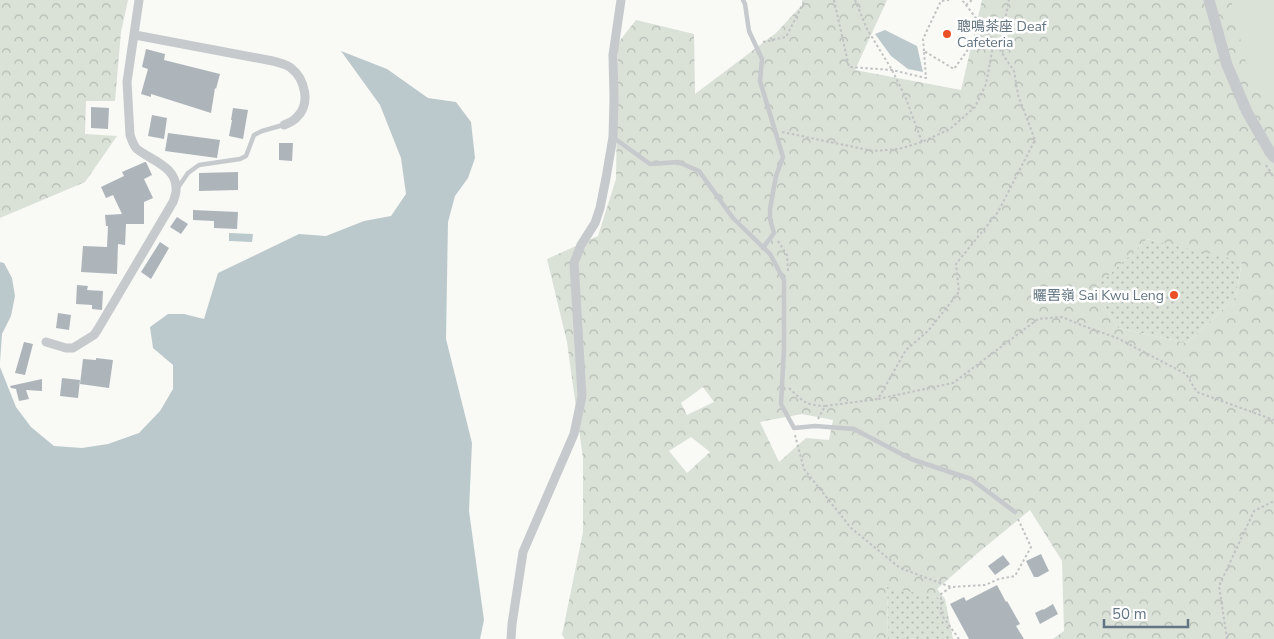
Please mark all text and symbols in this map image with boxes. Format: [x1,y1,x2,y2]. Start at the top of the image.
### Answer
place label: 聰鳴茶座 Deaf Cafeteria [957,17,1047,52]
marker: 聰鳴茶座 Deaf Cafeteria [941,28,953,40]
place label: 曬罟嶺 Sai Kwu Leng [1033,286,1164,305]
marker: 曬罟嶺 Sai Kwu Leng [1168,289,1180,301]
scale bar [1104,596,1188,628]
text: 50 m [1112,604,1147,624]

